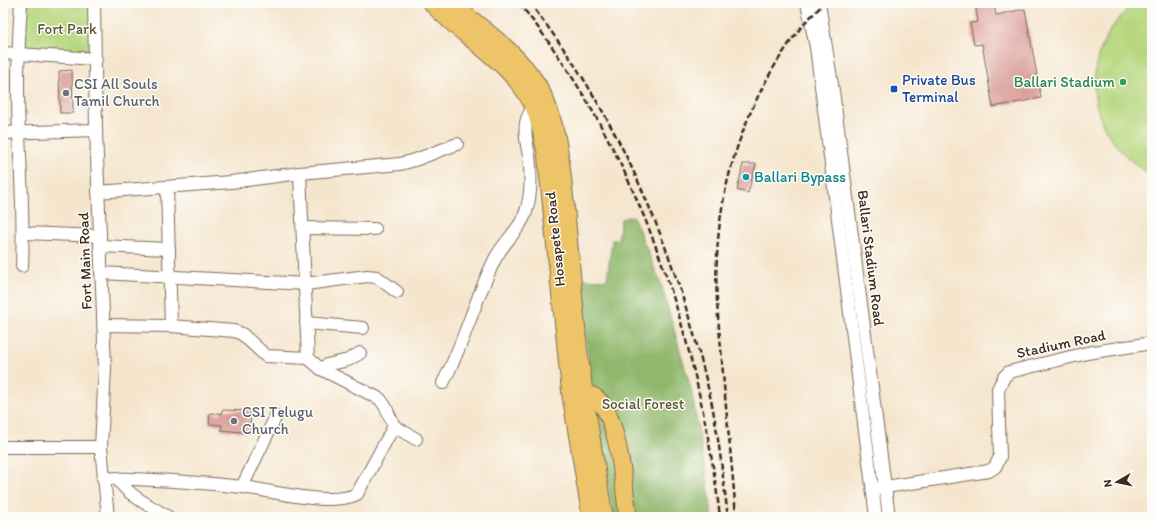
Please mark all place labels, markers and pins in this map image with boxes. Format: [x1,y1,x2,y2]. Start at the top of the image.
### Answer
place label: Private Bus Terminal [902,71,976,106]
place label: Ballari Stadium [1014,73,1115,91]
place label: CSI All Souls Tamil Church [74,75,160,110]
marker: Ballari Stadium [1118,77,1128,87]
marker: Private Bus Terminal [889,84,899,94]
marker: CSI All Souls Tamil Church [61,88,71,98]
place label: Ballari Bypass [754,168,846,186]
marker: Ballari Bypass [741,172,751,182]
place label: CSI Telugu Church [242,403,314,438]
marker: CSI Telugu Church [229,416,239,426]

